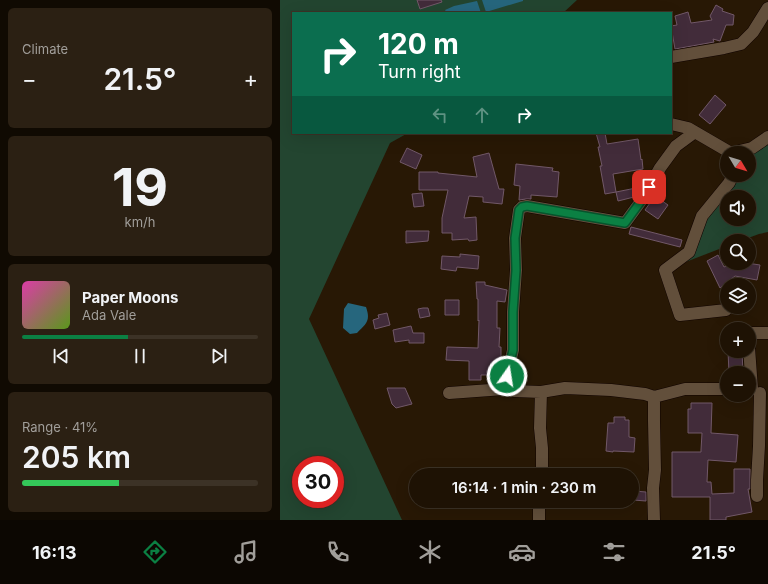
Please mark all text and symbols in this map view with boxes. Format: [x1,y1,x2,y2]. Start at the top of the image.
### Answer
text: 120 m [378,27,459,61]
icon: right [312,28,364,80]
text: Climate [22,41,68,57]
text: 21.5° [103,61,177,97]
text: Turn right [378,61,461,82]
text: − [22,66,37,92]
text: + [243,66,258,92]
icon: left [429,104,451,126]
icon: ahead [471,104,493,126]
icon: right [513,104,535,126]
north arrow [720,146,756,182]
map controls [720,146,756,402]
text: 19 [112,156,168,219]
pin [632,170,666,204]
icon: arrive [638,176,660,198]
button: sound [720,190,756,226]
text: km/h [125,214,155,230]
button: search [720,234,756,270]
button: layers [720,278,756,314]
text: Paper Moons [82,288,178,307]
text: Ada Vale [82,307,136,323]
button: + [720,322,756,358]
icon: previous [50,345,72,367]
icon: pause [129,345,151,367]
icon: next [208,345,230,367]
position arrow [486,355,528,397]
button: − [720,366,756,402]
text: Range · 41% [22,419,98,435]
text: 205 km [22,439,131,475]
speed limit sign: 30 [292,456,344,508]
text: 16:14 · 1 min · 230 m [452,478,596,497]
icon: directions [141,538,169,566]
icon: music [232,538,260,566]
icon: phone [324,538,352,566]
icon: climate [416,538,444,566]
icon: car [508,538,536,566]
icon: filters [600,538,628,566]
text: 16:13 [32,542,77,563]
text: 21.5° [691,542,736,563]

